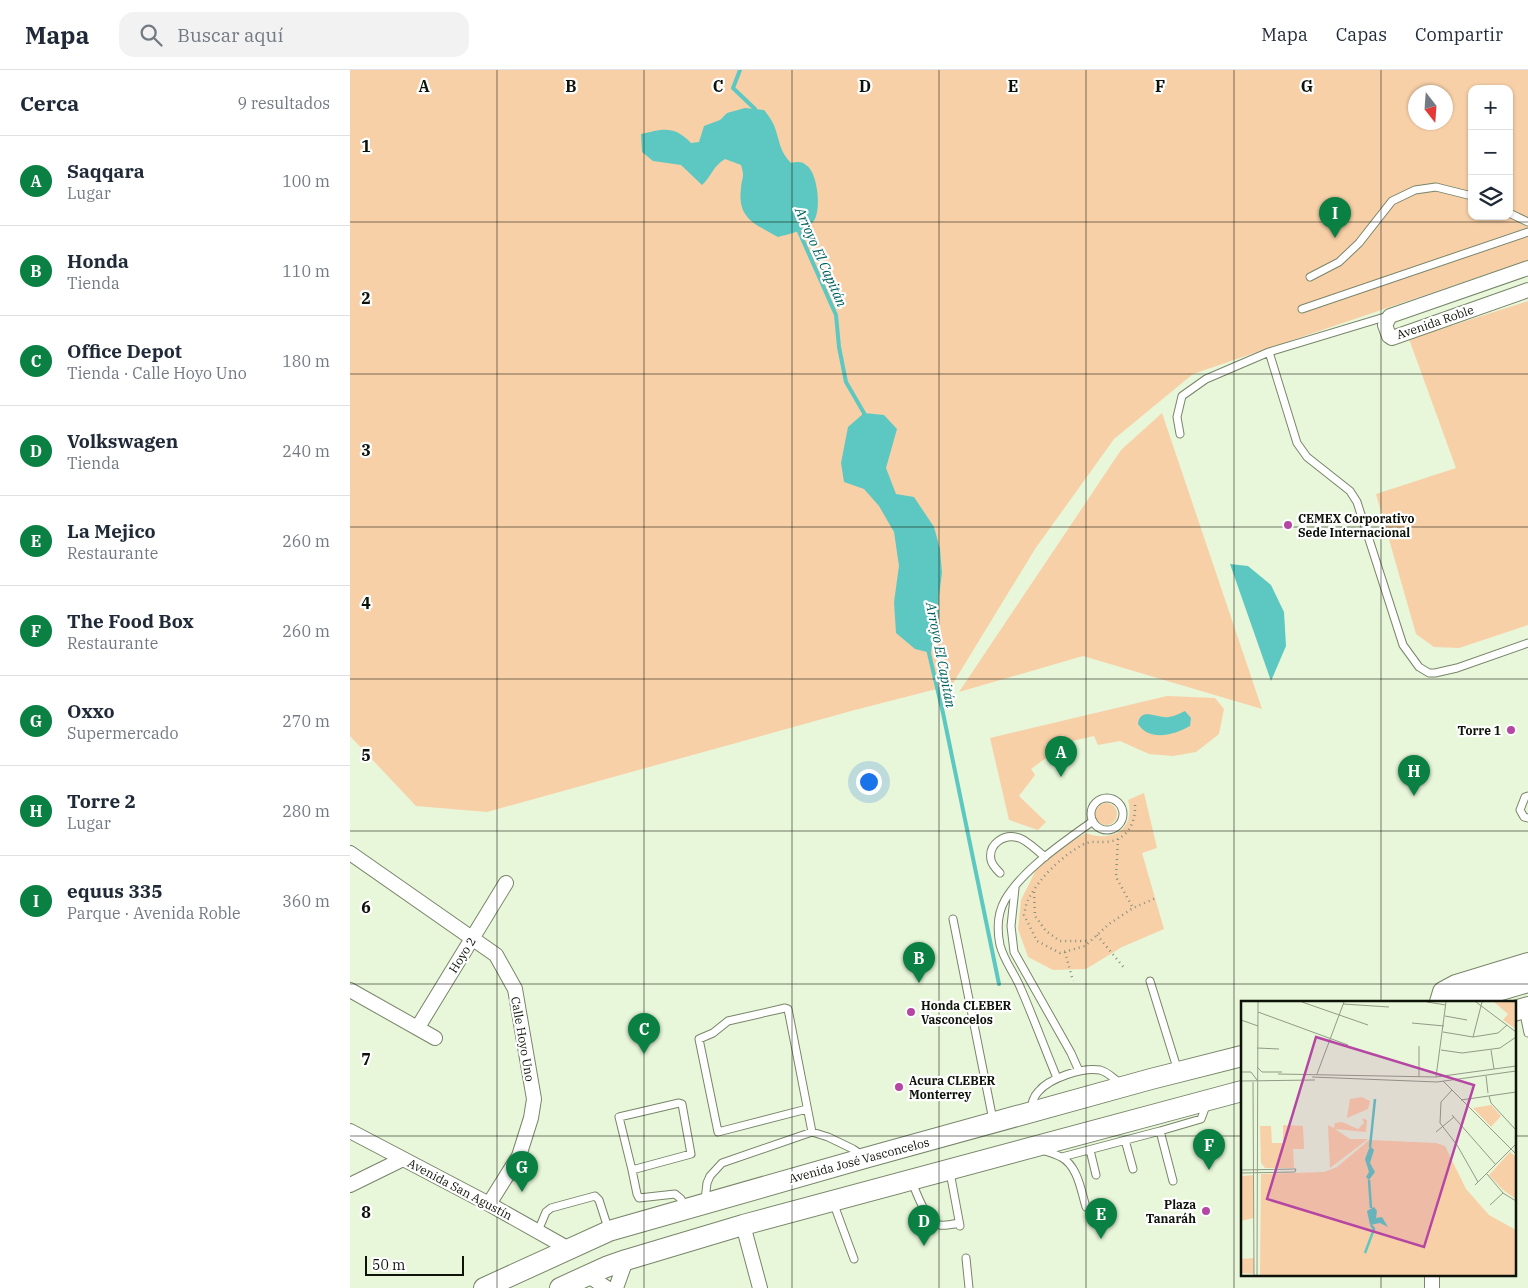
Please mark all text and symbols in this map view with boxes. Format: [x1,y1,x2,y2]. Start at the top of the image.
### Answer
search box [119,12,469,57]
text: Mapa [25,19,89,51]
icon: search [137,21,165,49]
text: Buscar aquí [177,23,283,47]
text: Mapa [1261,23,1308,46]
text: Capas [1336,23,1387,46]
text: Compartir [1415,23,1503,46]
text: A [418,76,430,96]
text: B [565,76,577,96]
text: C [713,76,723,96]
text: D [859,76,871,96]
text: E [1008,76,1018,96]
text: F [1155,76,1165,96]
text: G [1301,76,1313,96]
north arrow [1408,85,1453,130]
map controls [1468,85,1513,220]
button: + [1468,85,1513,130]
text: Cerca [20,89,79,117]
text: 9 resultados [238,93,330,113]
button: − [1468,130,1513,175]
text: 1 [361,136,371,156]
text: Saqqara [67,159,145,183]
text: A [30,171,42,191]
text: 100 m [282,171,330,191]
button: layers [1468,175,1513,220]
text: Lugar [67,183,111,203]
pin: I [1319,197,1351,238]
water label: Arroyo El Capitán [791,203,851,310]
text: Honda [67,249,129,273]
text: B [30,261,42,281]
text: 110 m [282,261,330,281]
text: Tienda [67,273,120,293]
text: 2 [361,288,371,308]
street label: Avenida Roble [1394,302,1476,342]
text: Office Depot [67,339,182,363]
text: C [31,351,41,371]
text: 180 m [282,351,330,371]
text: Tienda · Calle Hoyo Uno [67,363,247,383]
text: Volkswagen [67,429,178,453]
text: 3 [361,440,371,460]
text: D [30,441,42,461]
text: 240 m [282,441,330,461]
text: Tienda [67,453,120,473]
place label: CEMEX Corporativo Sede Internacional [1298,511,1414,540]
text: La Mejico [67,519,156,543]
marker: CEMEX Corporativo Sede Internacional [1282,519,1294,531]
text: E [31,531,41,551]
text: 260 m [282,531,330,551]
text: Restaurante [67,543,158,563]
text: 4 [361,593,371,613]
water label: Arroyo El Capitán [922,600,960,709]
text: The Food Box [67,609,194,633]
text: F [31,621,41,641]
text: 260 m [282,621,330,641]
text: Restaurante [67,633,158,653]
text: Oxxo [67,699,115,723]
text: G [30,711,42,731]
text: 270 m [282,711,330,731]
text: Supermercado [67,723,179,743]
place label: Torre 1 [1457,723,1501,738]
marker: Torre 1 [1505,724,1517,736]
pin: A [1045,736,1077,777]
text: 5 [361,745,371,765]
pin: H [1398,755,1430,796]
your location [856,769,882,795]
text: Torre 2 [67,789,136,813]
text: H [30,801,43,821]
text: 280 m [282,801,330,821]
text: Lugar [67,813,111,833]
text: equus 335 [67,879,163,903]
text: I [33,891,39,911]
text: 360 m [282,891,330,911]
text: 6 [361,897,371,917]
text: Parque · Avenida Roble [67,903,241,923]
street label: Hoyo 2 [445,934,479,976]
pin: B [903,942,935,983]
street label: Calle Hoyo Uno [508,995,538,1083]
place label: Honda CLEBER Vasconcelos [921,998,1012,1027]
inset map [1241,1001,1516,1276]
marker: Honda CLEBER Vasconcelos [905,1006,917,1018]
pin: C [628,1013,660,1054]
text: 7 [361,1049,371,1069]
place label: Acura CLEBER Monterrey [909,1073,996,1102]
marker: Acura CLEBER Monterrey [893,1081,905,1093]
pin: F [1193,1129,1225,1170]
street label: Avenida José Vasconcelos [787,1134,931,1186]
pin: G [506,1151,538,1192]
street label: Avenida San Agustín [405,1155,515,1223]
place label: Plaza Tanaráh [1146,1197,1196,1226]
pin: E [1085,1198,1117,1239]
text: 8 [361,1202,371,1222]
pin: D [908,1205,940,1246]
marker: Plaza Tanaráh [1200,1205,1212,1217]
scale bar [365,1253,464,1276]
text: 50 m [372,1256,405,1274]

